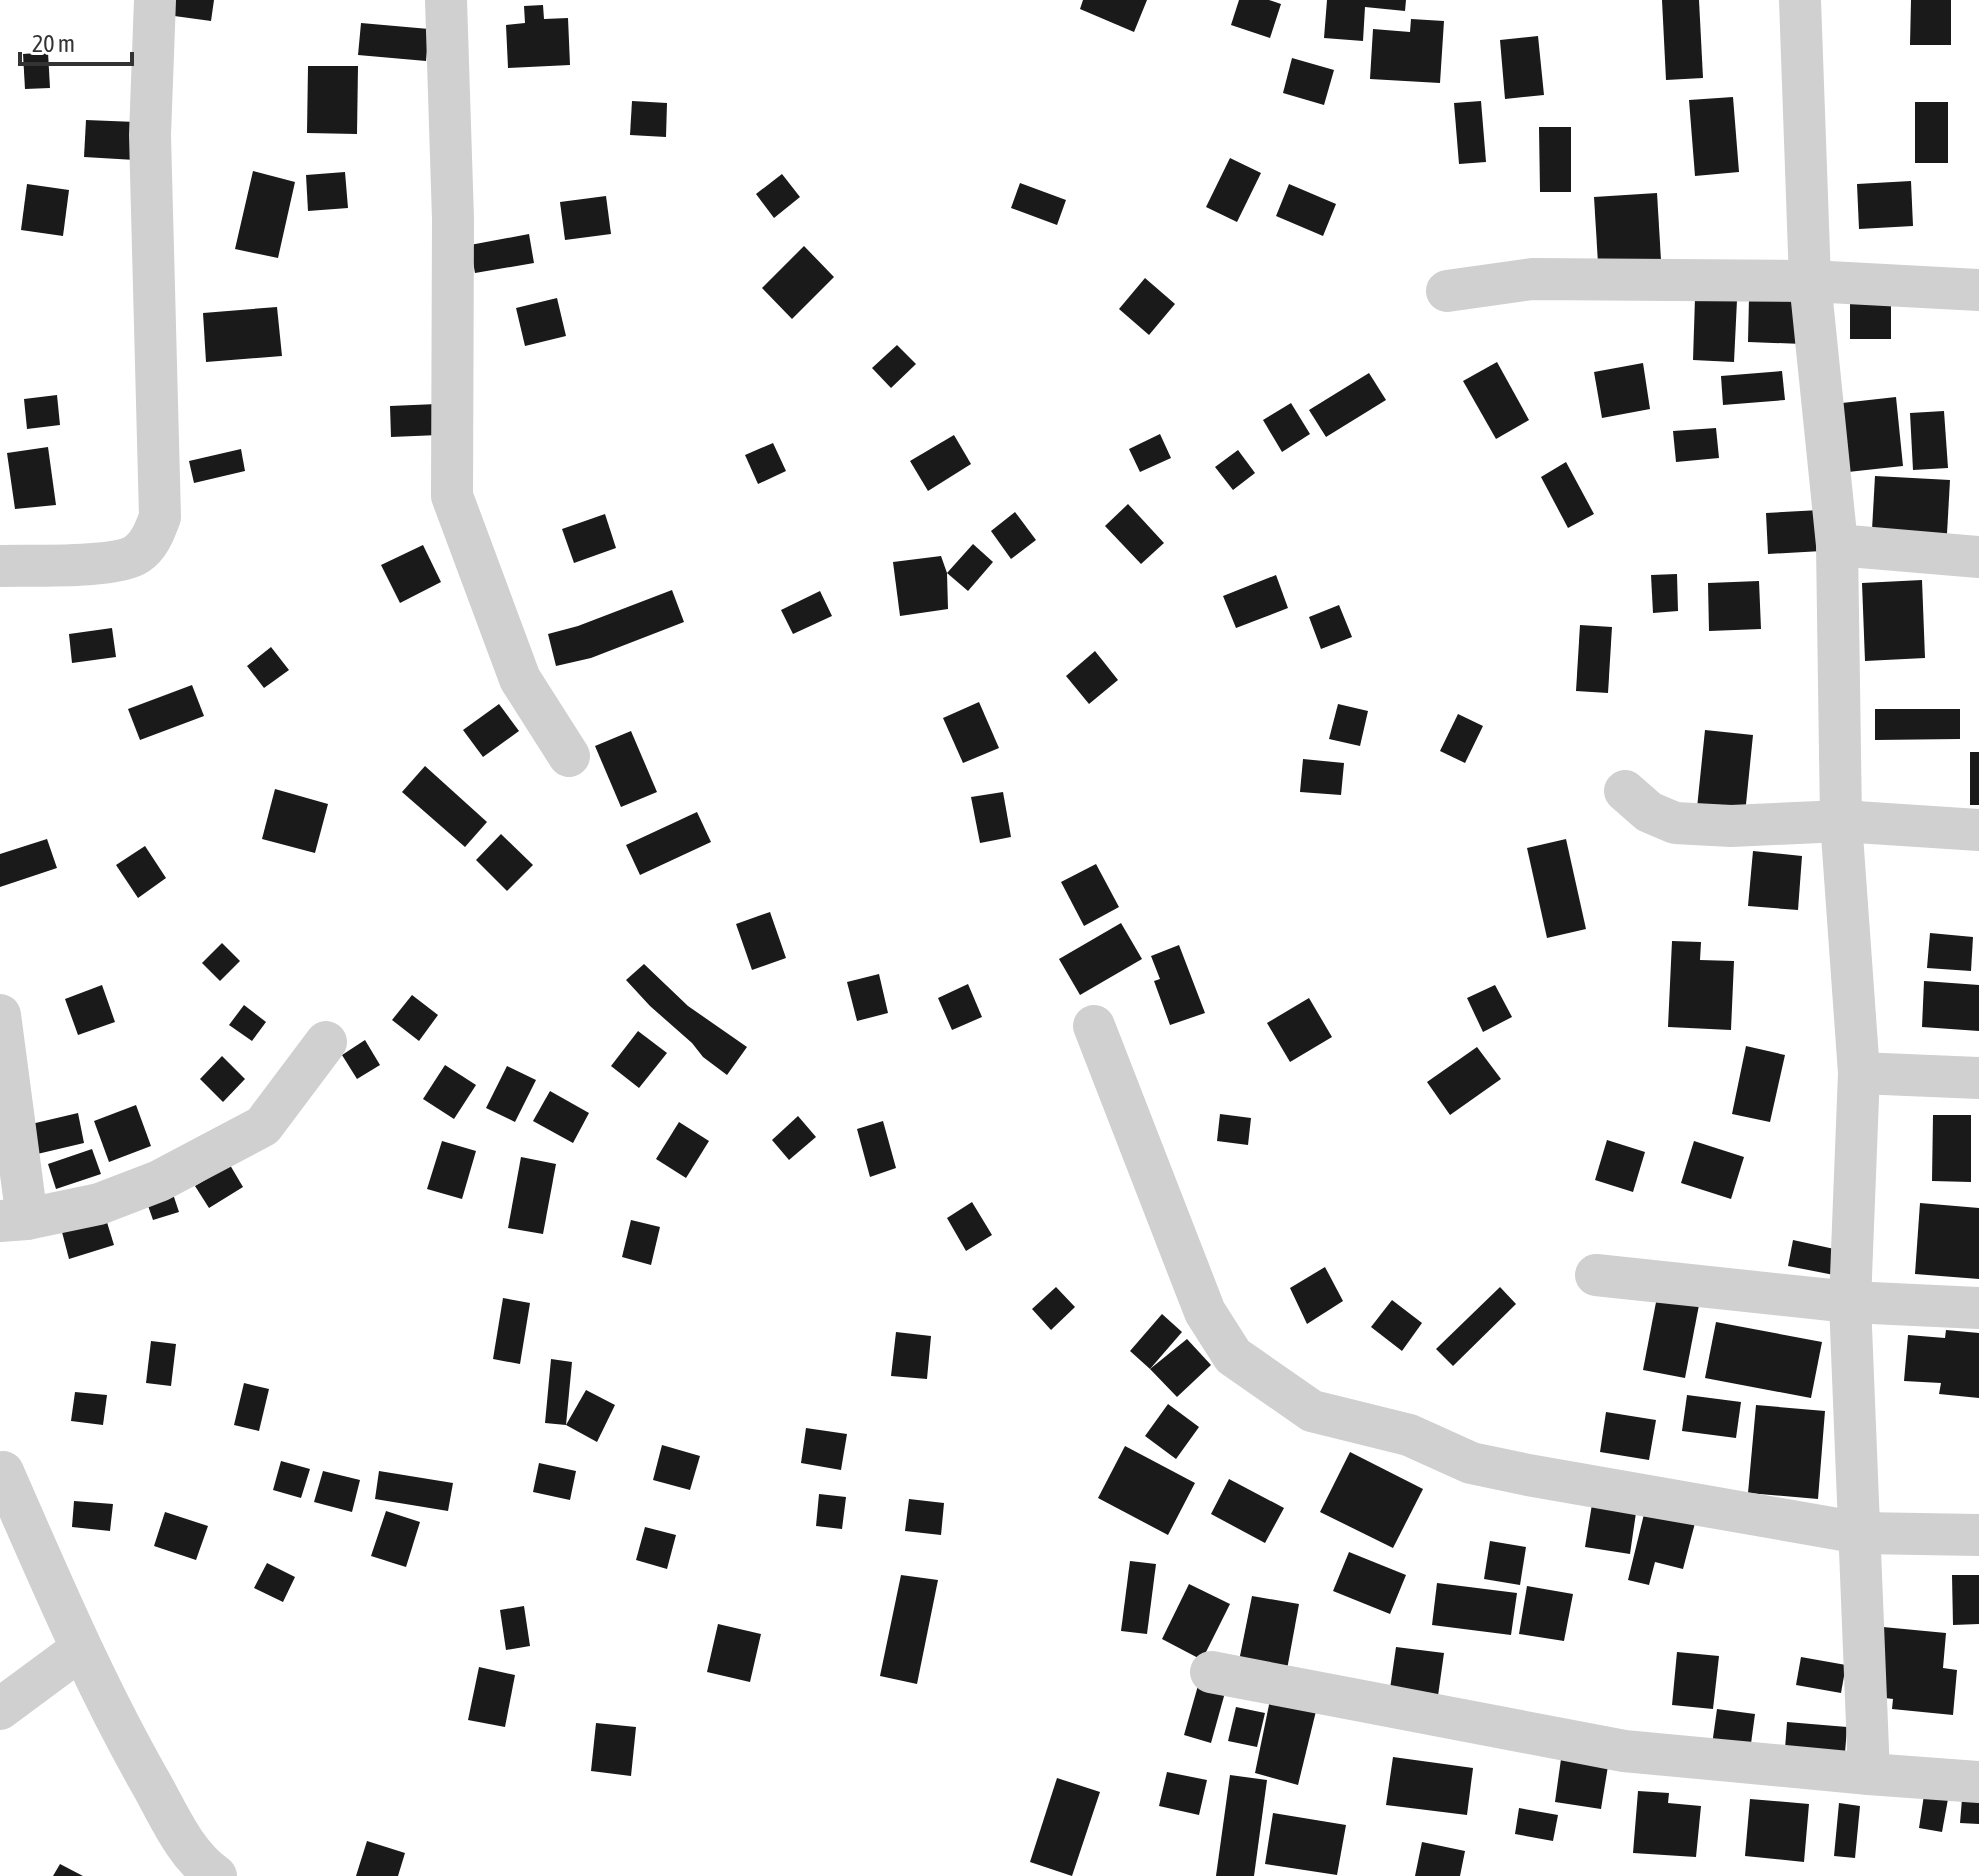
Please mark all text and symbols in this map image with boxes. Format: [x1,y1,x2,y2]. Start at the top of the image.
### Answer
scale bar [20,16,132,66]
text: 20 m [32,30,75,57]

